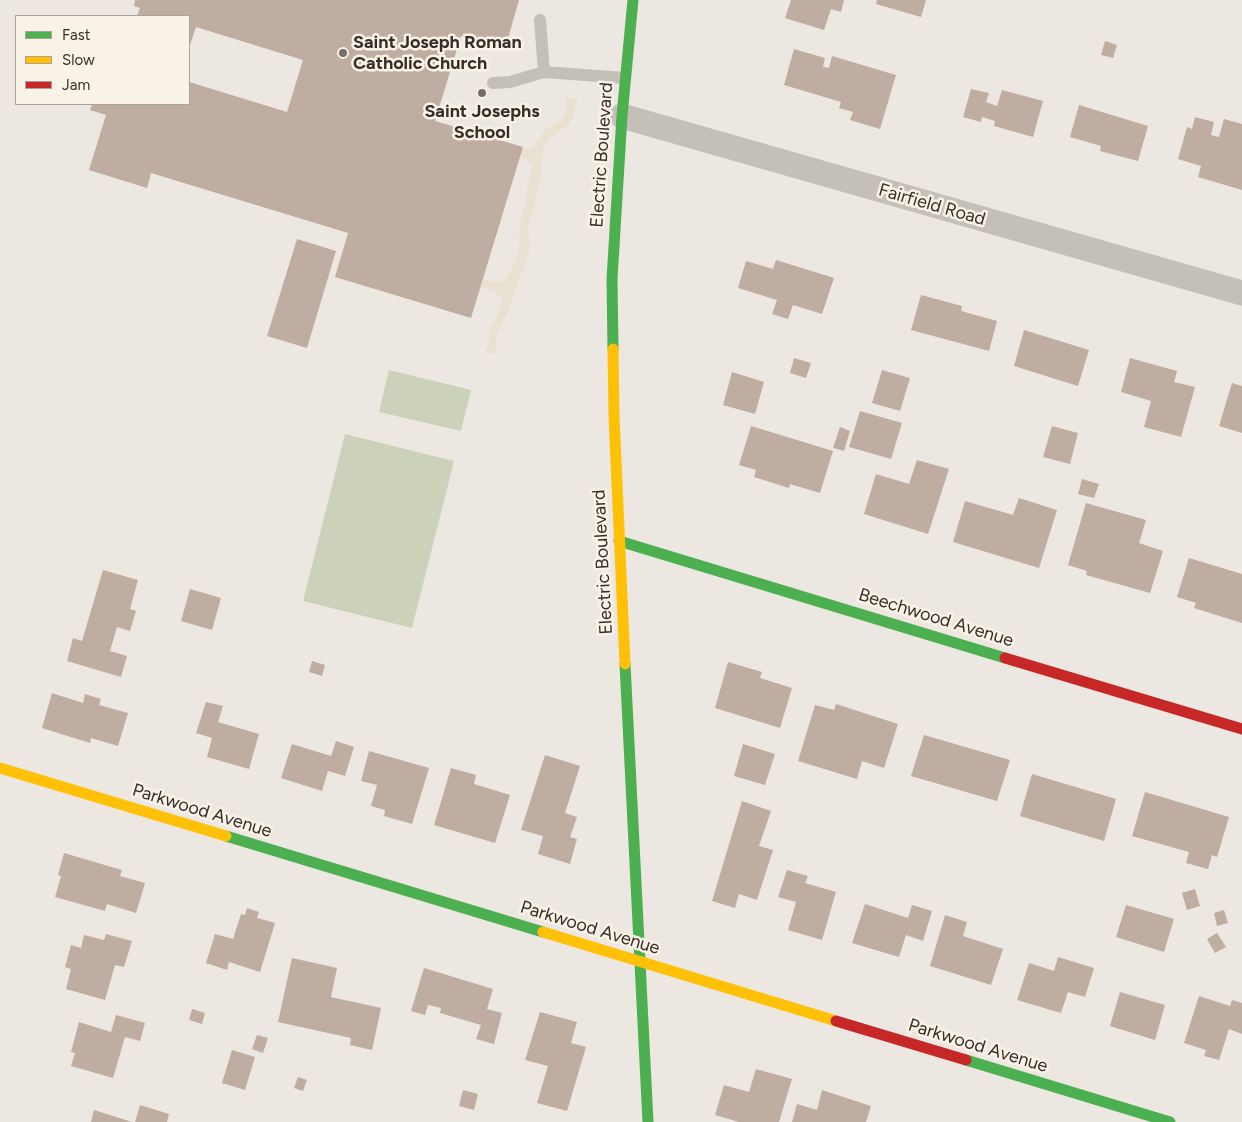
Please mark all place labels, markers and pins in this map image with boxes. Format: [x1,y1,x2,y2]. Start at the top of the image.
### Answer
place label: Saint Joseph Roman Catholic Church [353,32,522,74]
marker: Saint Joseph Roman Catholic Church [337,47,349,59]
marker: Saint Josephs School [476,87,488,99]
place label: Saint Josephs School [424,101,540,144]

